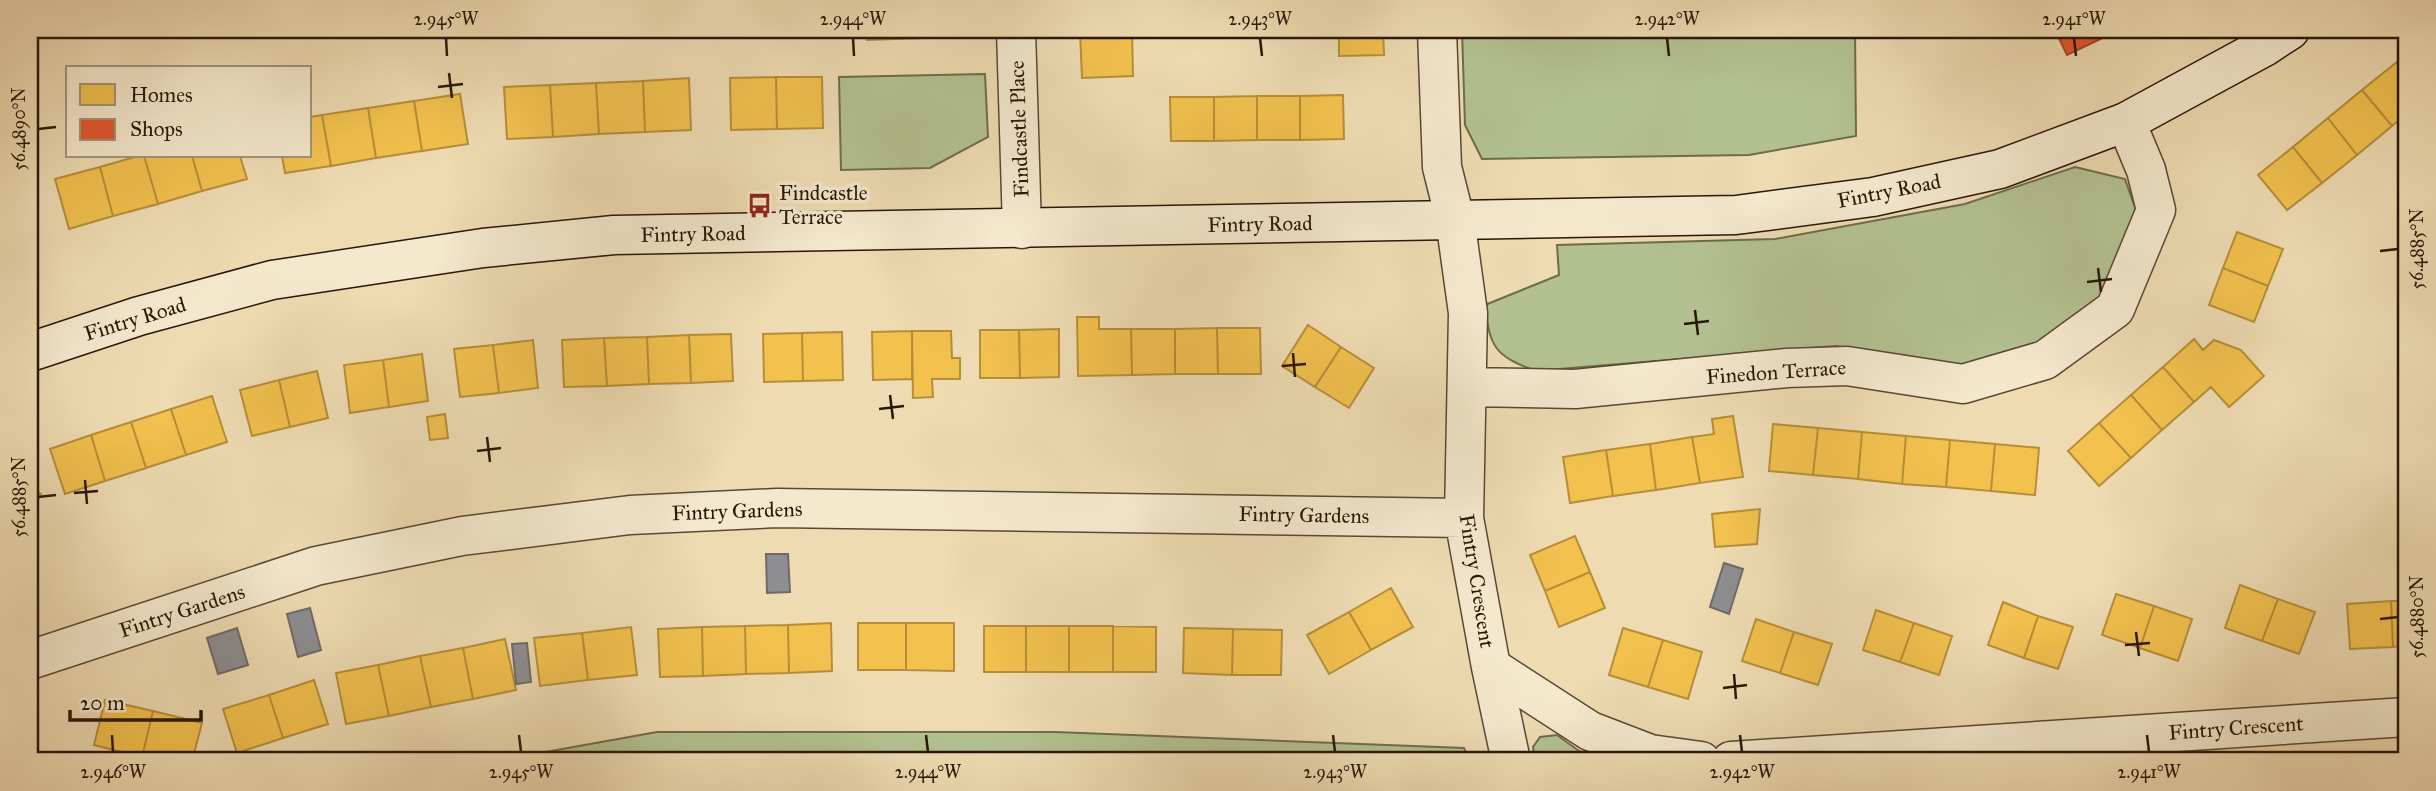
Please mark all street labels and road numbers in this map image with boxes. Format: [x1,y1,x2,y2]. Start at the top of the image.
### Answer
street label: Findcastle Place [1004,60,1034,198]
street label: Fintry Road [1835,168,1944,214]
street label: Fintry Road [1207,210,1313,238]
street label: Fintry Road [640,220,746,248]
street label: Fintry Road [81,291,190,347]
street label: Finedon Terrace [1705,354,1847,390]
street label: Fintry Gardens [671,496,803,526]
street label: Fintry Gardens [1238,501,1370,529]
street label: Fintry Crescent [1454,512,1501,650]
street label: Fintry Gardens [116,578,248,644]
street label: Fintry Crescent [2168,710,2305,746]

